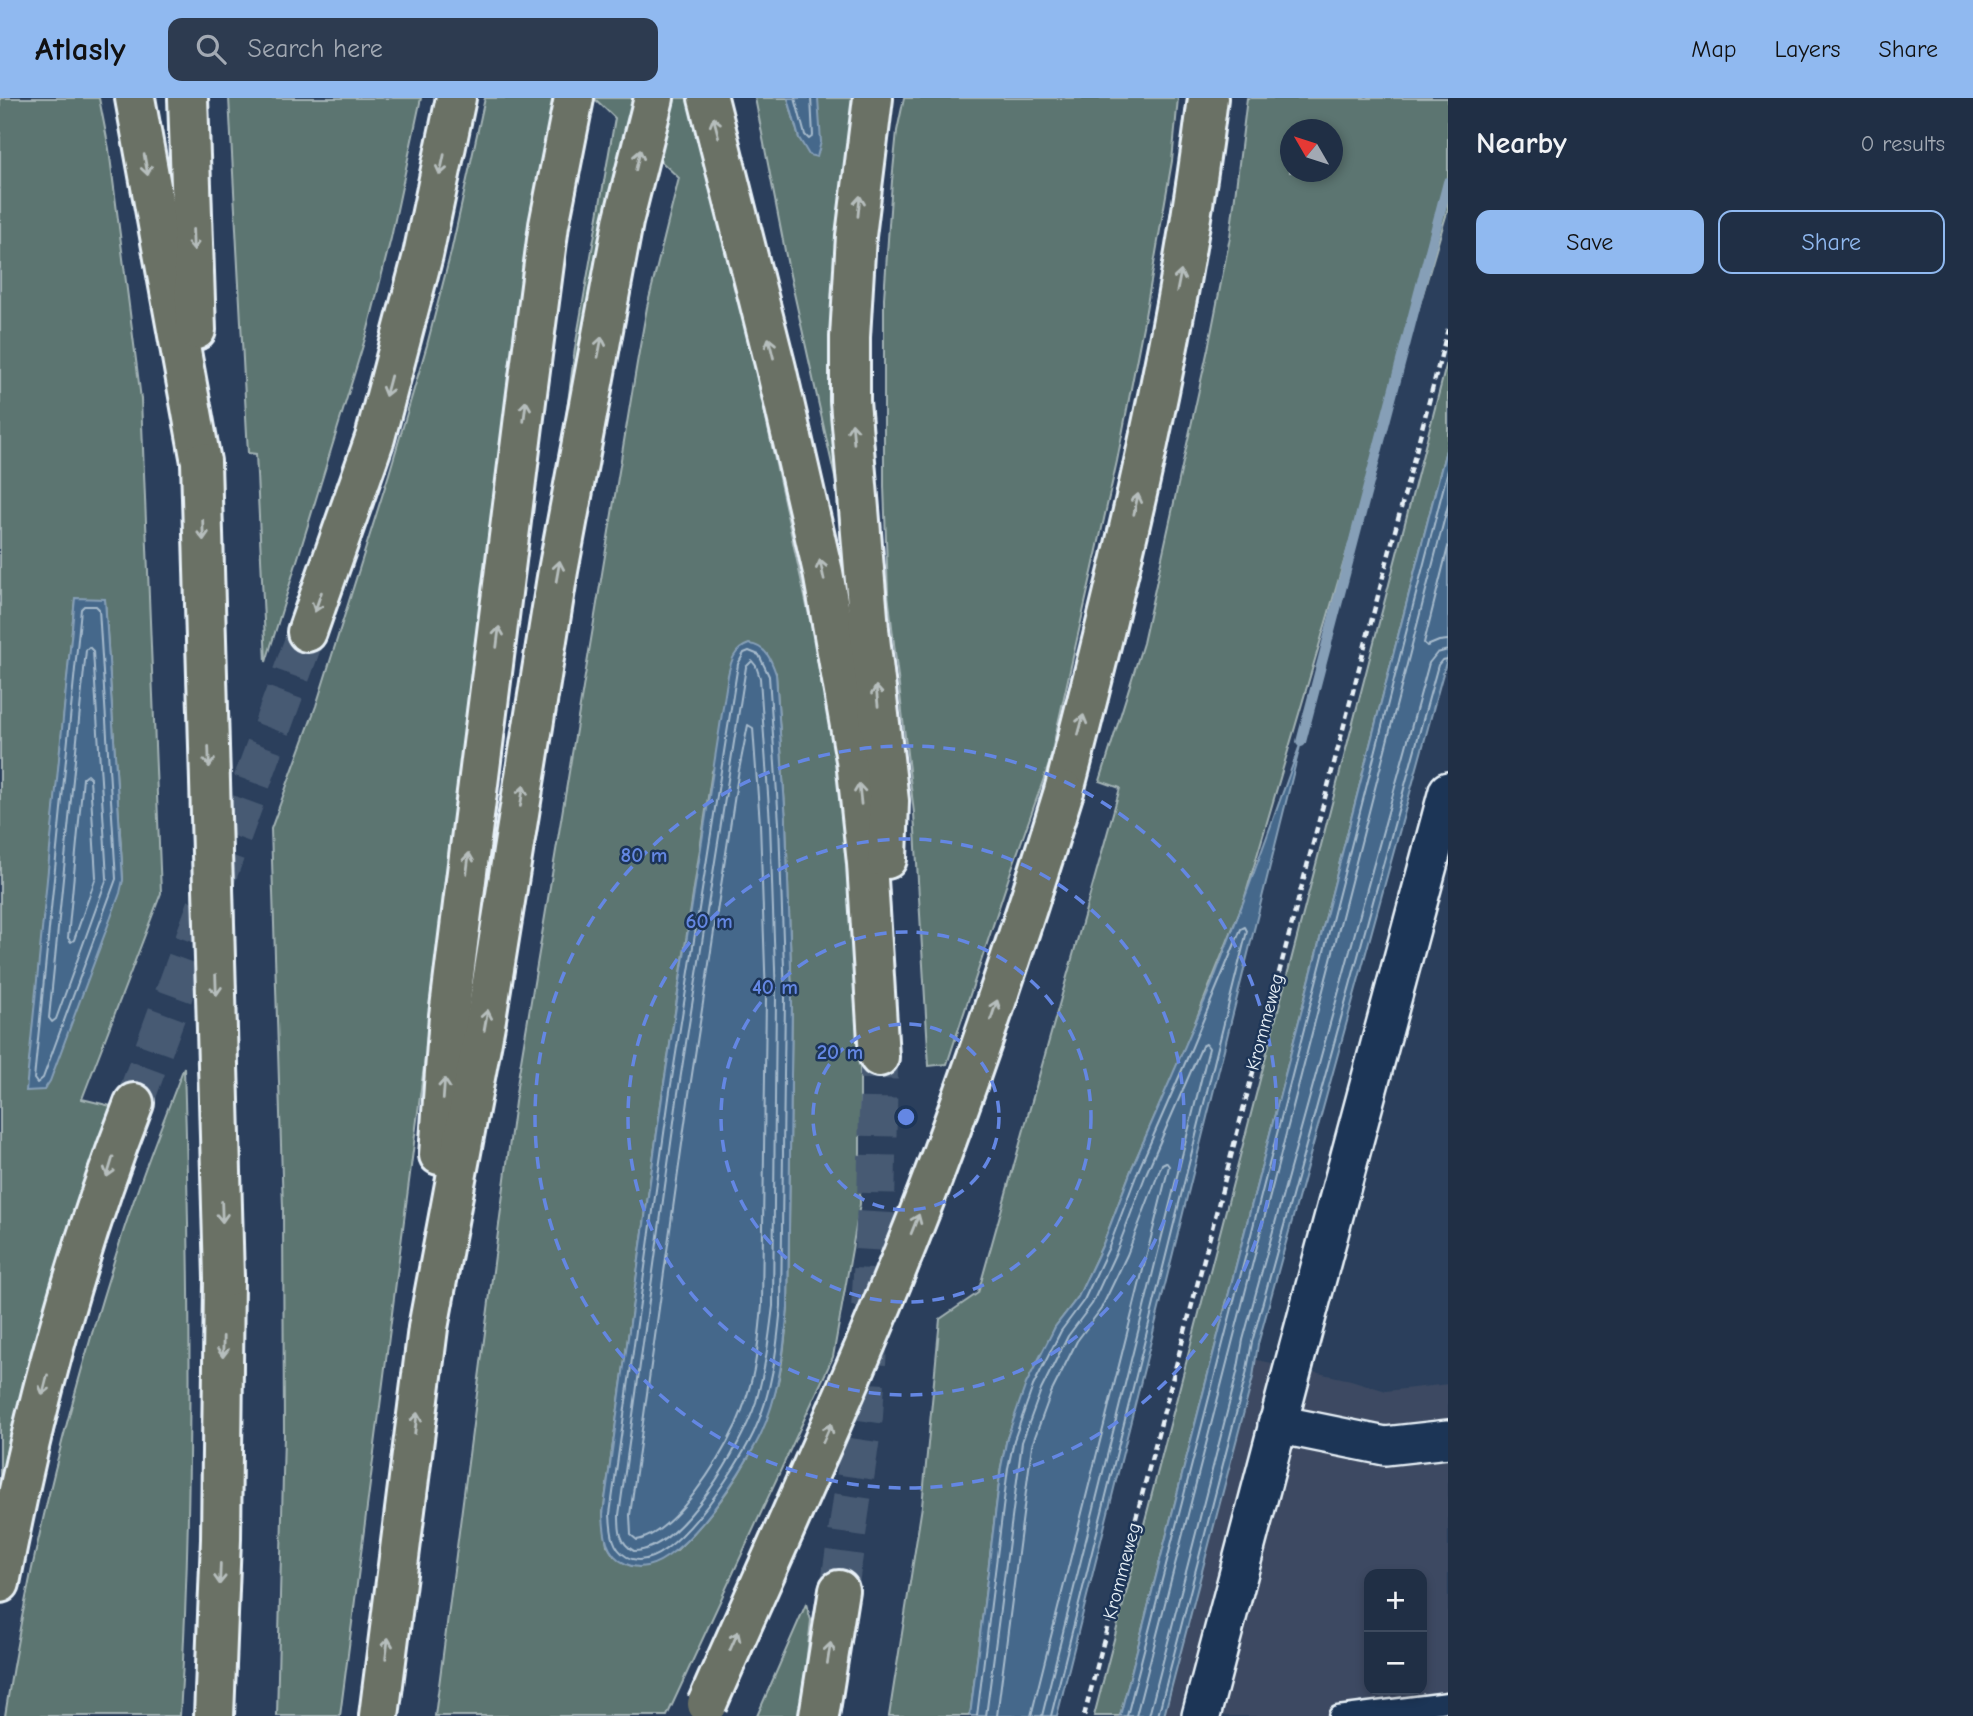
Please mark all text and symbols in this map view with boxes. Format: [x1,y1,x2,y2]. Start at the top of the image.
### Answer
search box [168,18,658,81]
text: Atlasly [35,30,126,68]
icon: search [192,30,230,68]
text: Search here [248,34,383,64]
text: Map [1691,35,1737,63]
text: Layers [1775,35,1840,63]
text: Share [1878,35,1938,63]
one-way arrow [709,117,722,139]
north arrow [1280,119,1343,182]
text: Nearby [1476,126,1567,161]
text: 0 results [1861,130,1945,157]
one-way arrow [632,149,645,172]
one-way arrow [140,153,153,176]
one-way arrow [435,153,448,176]
one-way arrow [853,195,866,218]
button: Save [1476,210,1704,274]
button: Share [1718,210,1945,274]
one-way arrow [186,228,199,251]
one-way arrow [1173,270,1187,293]
one-way arrow [593,336,607,359]
one-way arrow [764,337,777,360]
one-way arrow [381,374,394,397]
one-way arrow [518,401,531,423]
one-way arrow [846,422,859,445]
one-way arrow [1129,493,1143,516]
one-way arrow [196,518,210,541]
one-way arrow [814,559,828,582]
one-way arrow [552,560,565,583]
one-way arrow [311,590,323,612]
one-way arrow [491,626,504,649]
one-way arrow [870,685,883,708]
one-way arrow [1075,714,1088,737]
one-way arrow [203,746,216,769]
one-way arrow [853,783,866,806]
one-way arrow [516,785,529,808]
text: 80 m [621,843,667,867]
one-way arrow [462,852,475,875]
text: 60 m [685,909,733,933]
street label: Krommeweg [1242,971,1288,1073]
one-way arrow [209,973,222,996]
text: 40 m [752,975,798,999]
one-way arrow [989,1000,1001,1022]
one-way arrow [480,1009,493,1032]
text: 20 m [817,1040,863,1064]
one-way arrow [438,1078,451,1101]
centre of rings [894,1105,918,1129]
one-way arrow [102,1155,115,1177]
one-way arrow [215,1200,229,1223]
one-way arrow [910,1213,923,1235]
one-way arrow [216,1335,230,1358]
one-way arrow [38,1373,51,1396]
one-way arrow [410,1412,423,1435]
one-way arrow [821,1423,834,1445]
street label: Krommeweg [1099,1520,1145,1622]
one-way arrow [214,1562,227,1585]
map controls [1364,1569,1427,1695]
button: + [1364,1569,1427,1632]
one-way arrow [728,1631,741,1652]
button: − [1364,1632,1427,1695]
one-way arrow [381,1637,394,1660]
one-way arrow [823,1642,836,1665]

